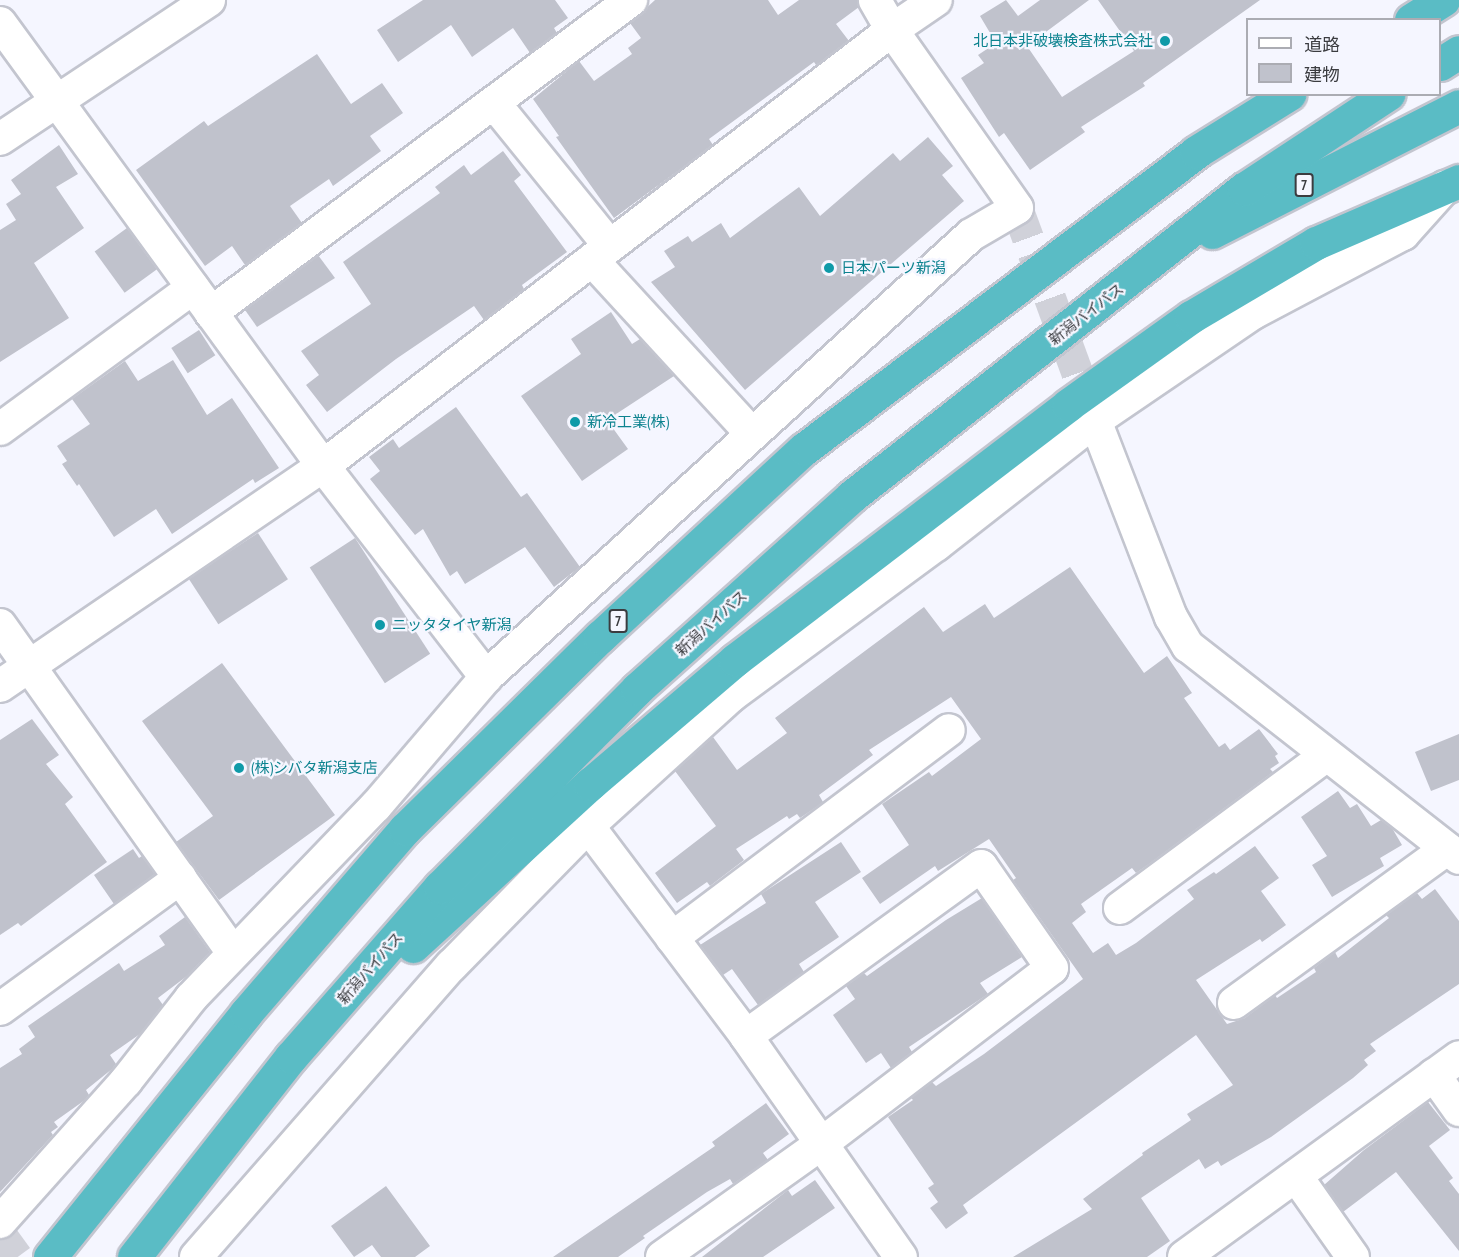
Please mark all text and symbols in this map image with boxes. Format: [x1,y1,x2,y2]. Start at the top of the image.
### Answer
legend [1246,18,1441,96]
place label: 北日本非破壊検査株式会社 [973,32,1153,50]
text: 道路 [1304,33,1340,56]
marker: 北日本非破壊検査株式会社 [1158,34,1172,48]
text: 建物 [1304,63,1340,86]
road number: 7 [1294,174,1314,196]
place label: 日本パーツ新潟 [841,259,946,277]
marker: 日本パーツ新潟 [822,261,836,275]
street label: 新潟バイパス [1045,279,1127,349]
place label: 新冷工業(株) [587,413,669,431]
marker: 新冷工業(株) [568,415,582,429]
street label: 新潟バイパス [672,586,750,660]
road number: 7 [608,610,628,632]
place label: ニッタタイヤ新潟 [392,616,512,634]
marker: ニッタタイヤ新潟 [373,618,387,632]
place label: (株)シバタ新潟支店 [251,759,378,777]
marker: (株)シバタ新潟支店 [232,761,246,775]
street label: 新潟バイパス [334,928,406,1008]

